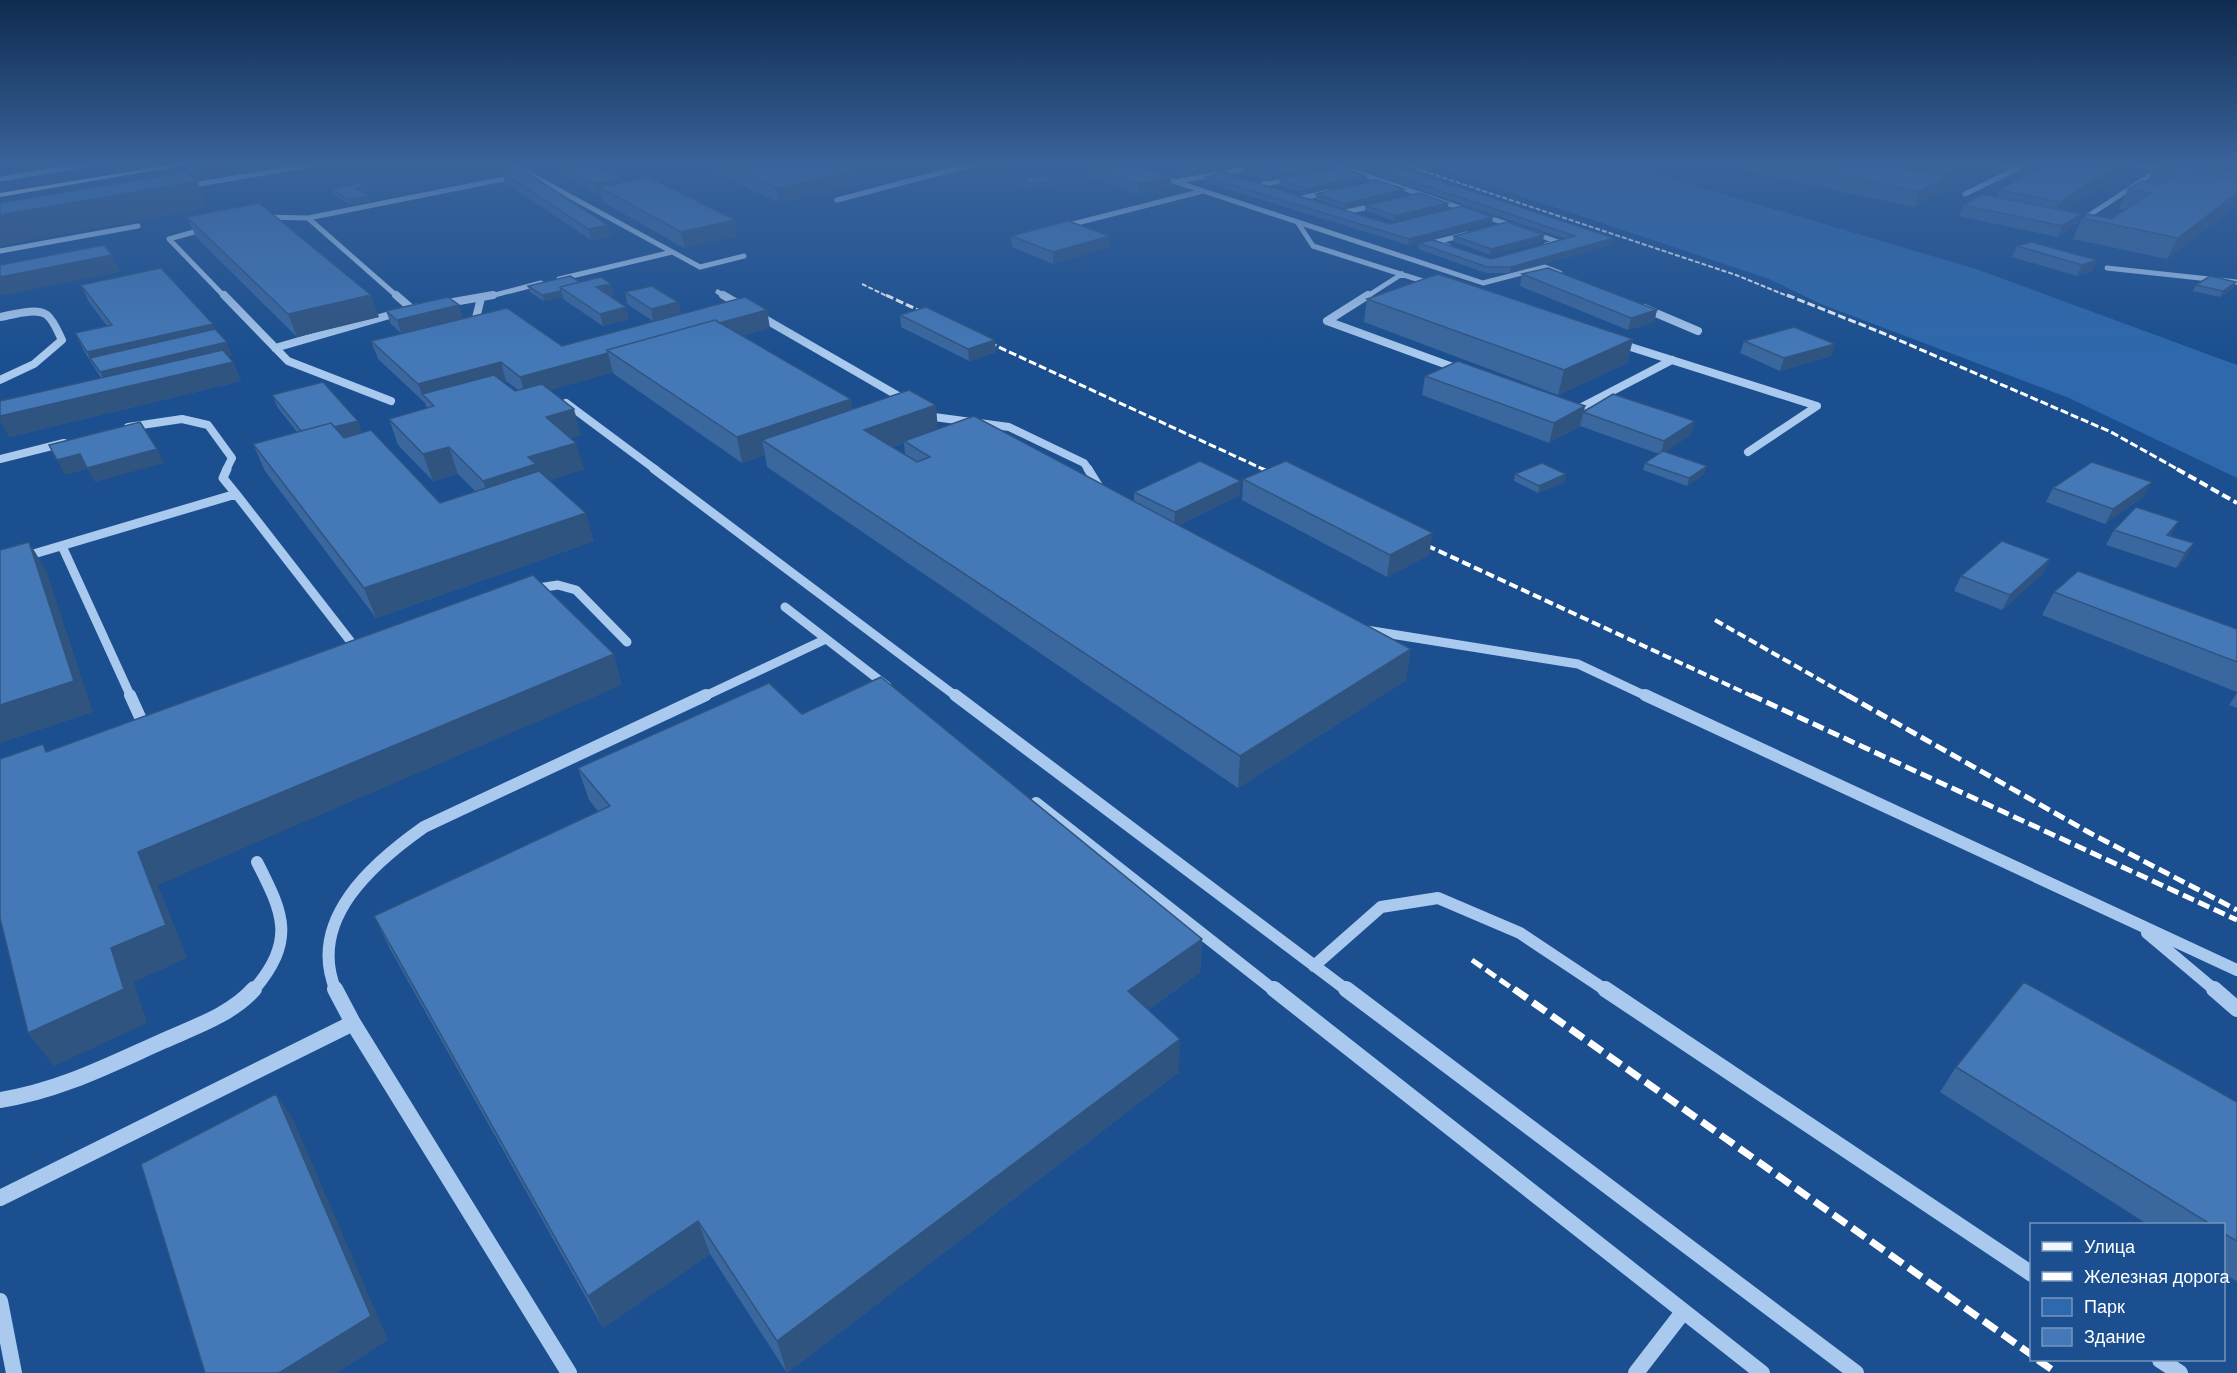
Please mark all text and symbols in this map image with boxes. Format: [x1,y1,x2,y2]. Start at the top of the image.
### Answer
legend [2030,1223,2225,1361]
text: Улица [2084,1235,2136,1259]
text: Железная дорога [2084,1265,2230,1289]
text: Парк [2084,1295,2125,1319]
text: Здание [2084,1325,2145,1349]

